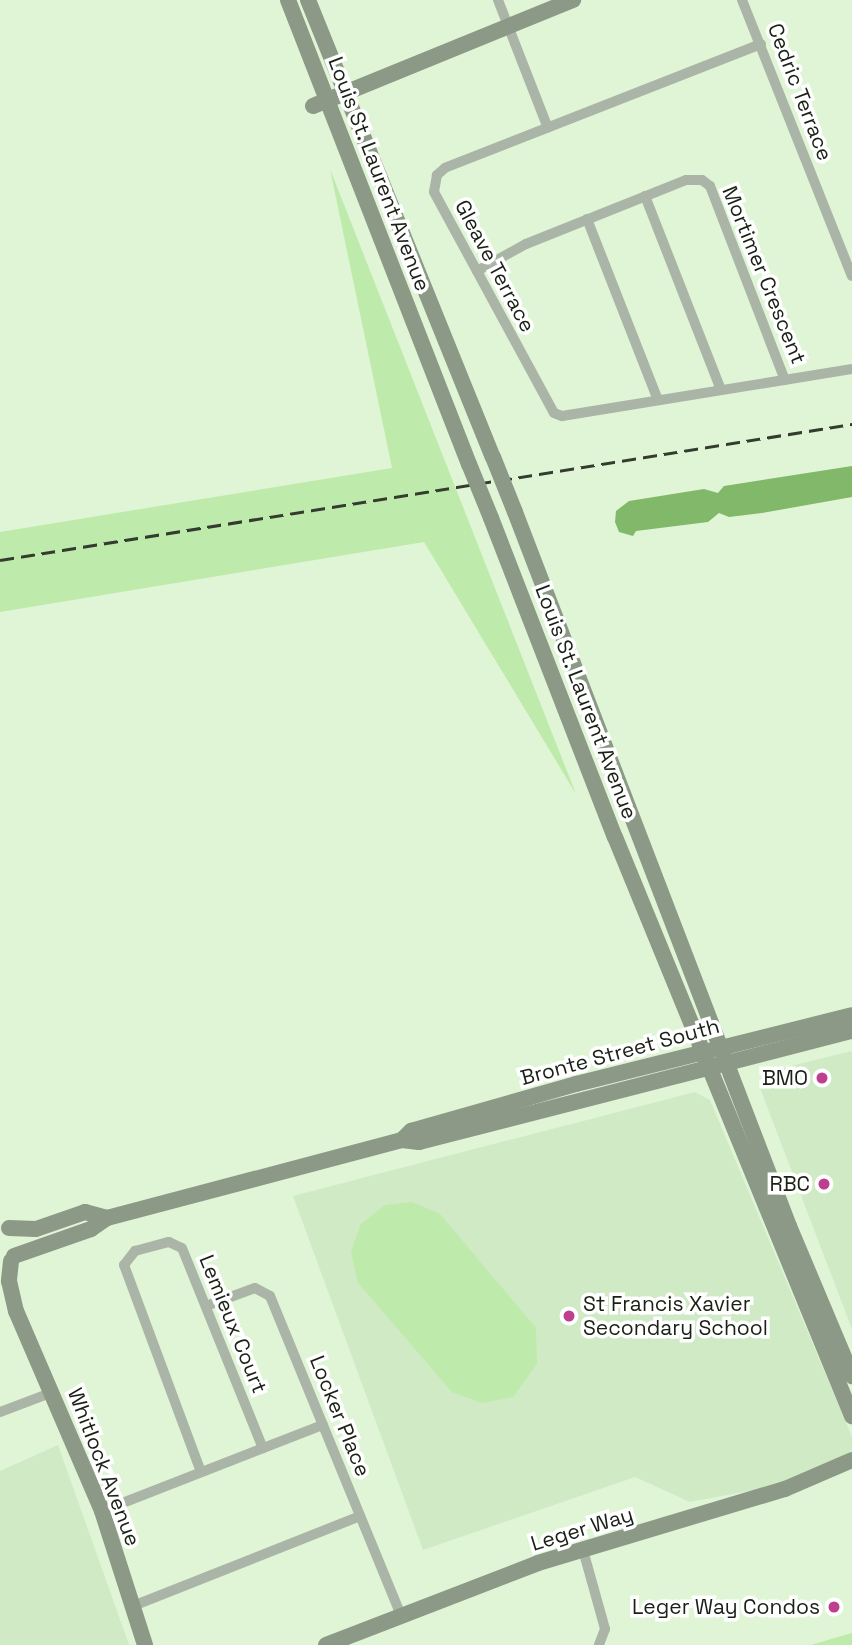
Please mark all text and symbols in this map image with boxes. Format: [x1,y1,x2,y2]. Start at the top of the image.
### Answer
street label: Cedric Terrace [762,20,838,164]
street label: Louis St. Laurent Avenue [322,53,436,295]
street label: Mortimer Crescent [717,182,811,368]
street label: Gleave Terrace [449,195,541,337]
street label: Louis St. Laurent Avenue [529,581,643,823]
street label: Bronte Street South [518,1013,722,1091]
place label: BMO [762,1065,808,1091]
marker: BMO [814,1070,830,1086]
place label: RBC [769,1171,810,1197]
marker: RBC [816,1176,832,1192]
street label: Lemieux Court [194,1251,272,1397]
place label: St Francis Xavier Secondary School [583,1291,768,1341]
marker: St Francis Xavier Secondary School [561,1308,577,1324]
street label: Locker Place [304,1352,376,1480]
street label: Whitlock Avenue [62,1384,146,1550]
street label: Leger Way [528,1501,636,1557]
place label: Leger Way Condos [632,1594,820,1620]
marker: Leger Way Condos [826,1599,842,1615]

